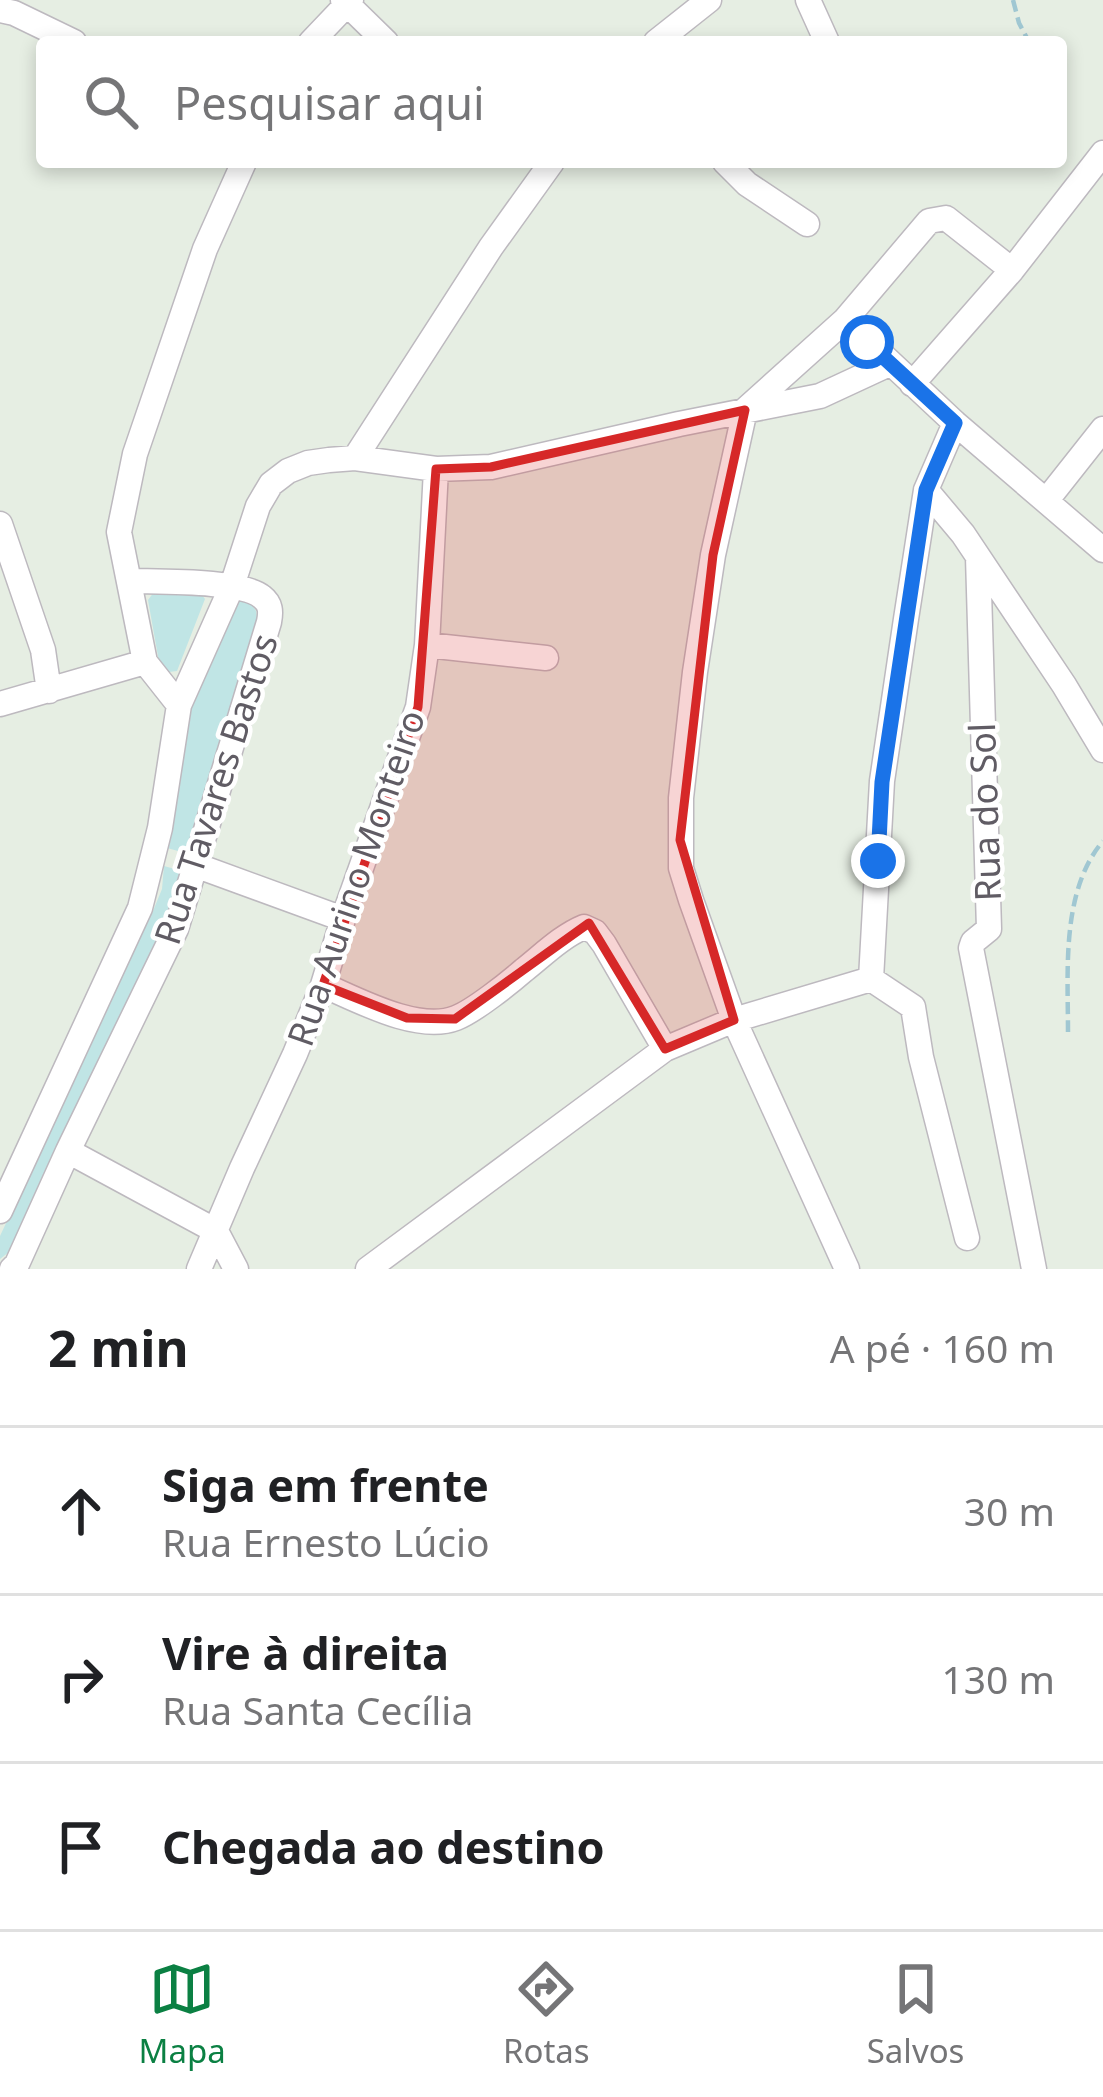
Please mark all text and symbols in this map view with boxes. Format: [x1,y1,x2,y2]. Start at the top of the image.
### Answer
search box [36,36,1067,168]
icon: search [78,69,144,135]
text: Pesquisar aqui [174,72,485,133]
route start [840,315,894,369]
street label: Rua Tavares Bastos [142,627,289,950]
street label: Rua Aurino Monteiro [275,703,436,1052]
street label: Rua do Sol [957,722,1012,902]
route end [851,834,905,888]
text: 2 min [48,1312,189,1382]
text: A pé · 160 m [830,1321,1055,1374]
text: Siga em frente [162,1454,489,1515]
icon: ahead [48,1478,114,1544]
text: 30 m [964,1484,1055,1537]
text: Rua Ernesto Lúcio [162,1515,490,1568]
text: Vire à direita [162,1622,449,1683]
icon: right [48,1646,114,1712]
text: 130 m [941,1652,1055,1705]
text: Rua Santa Cecília [162,1683,473,1736]
icon: arrive [48,1814,114,1880]
text: Chegada ao destino [162,1816,605,1877]
tab: Mapa [139,1956,226,2073]
tab: Rotas [503,1956,590,2073]
tab: Salvos [867,1956,964,2073]

